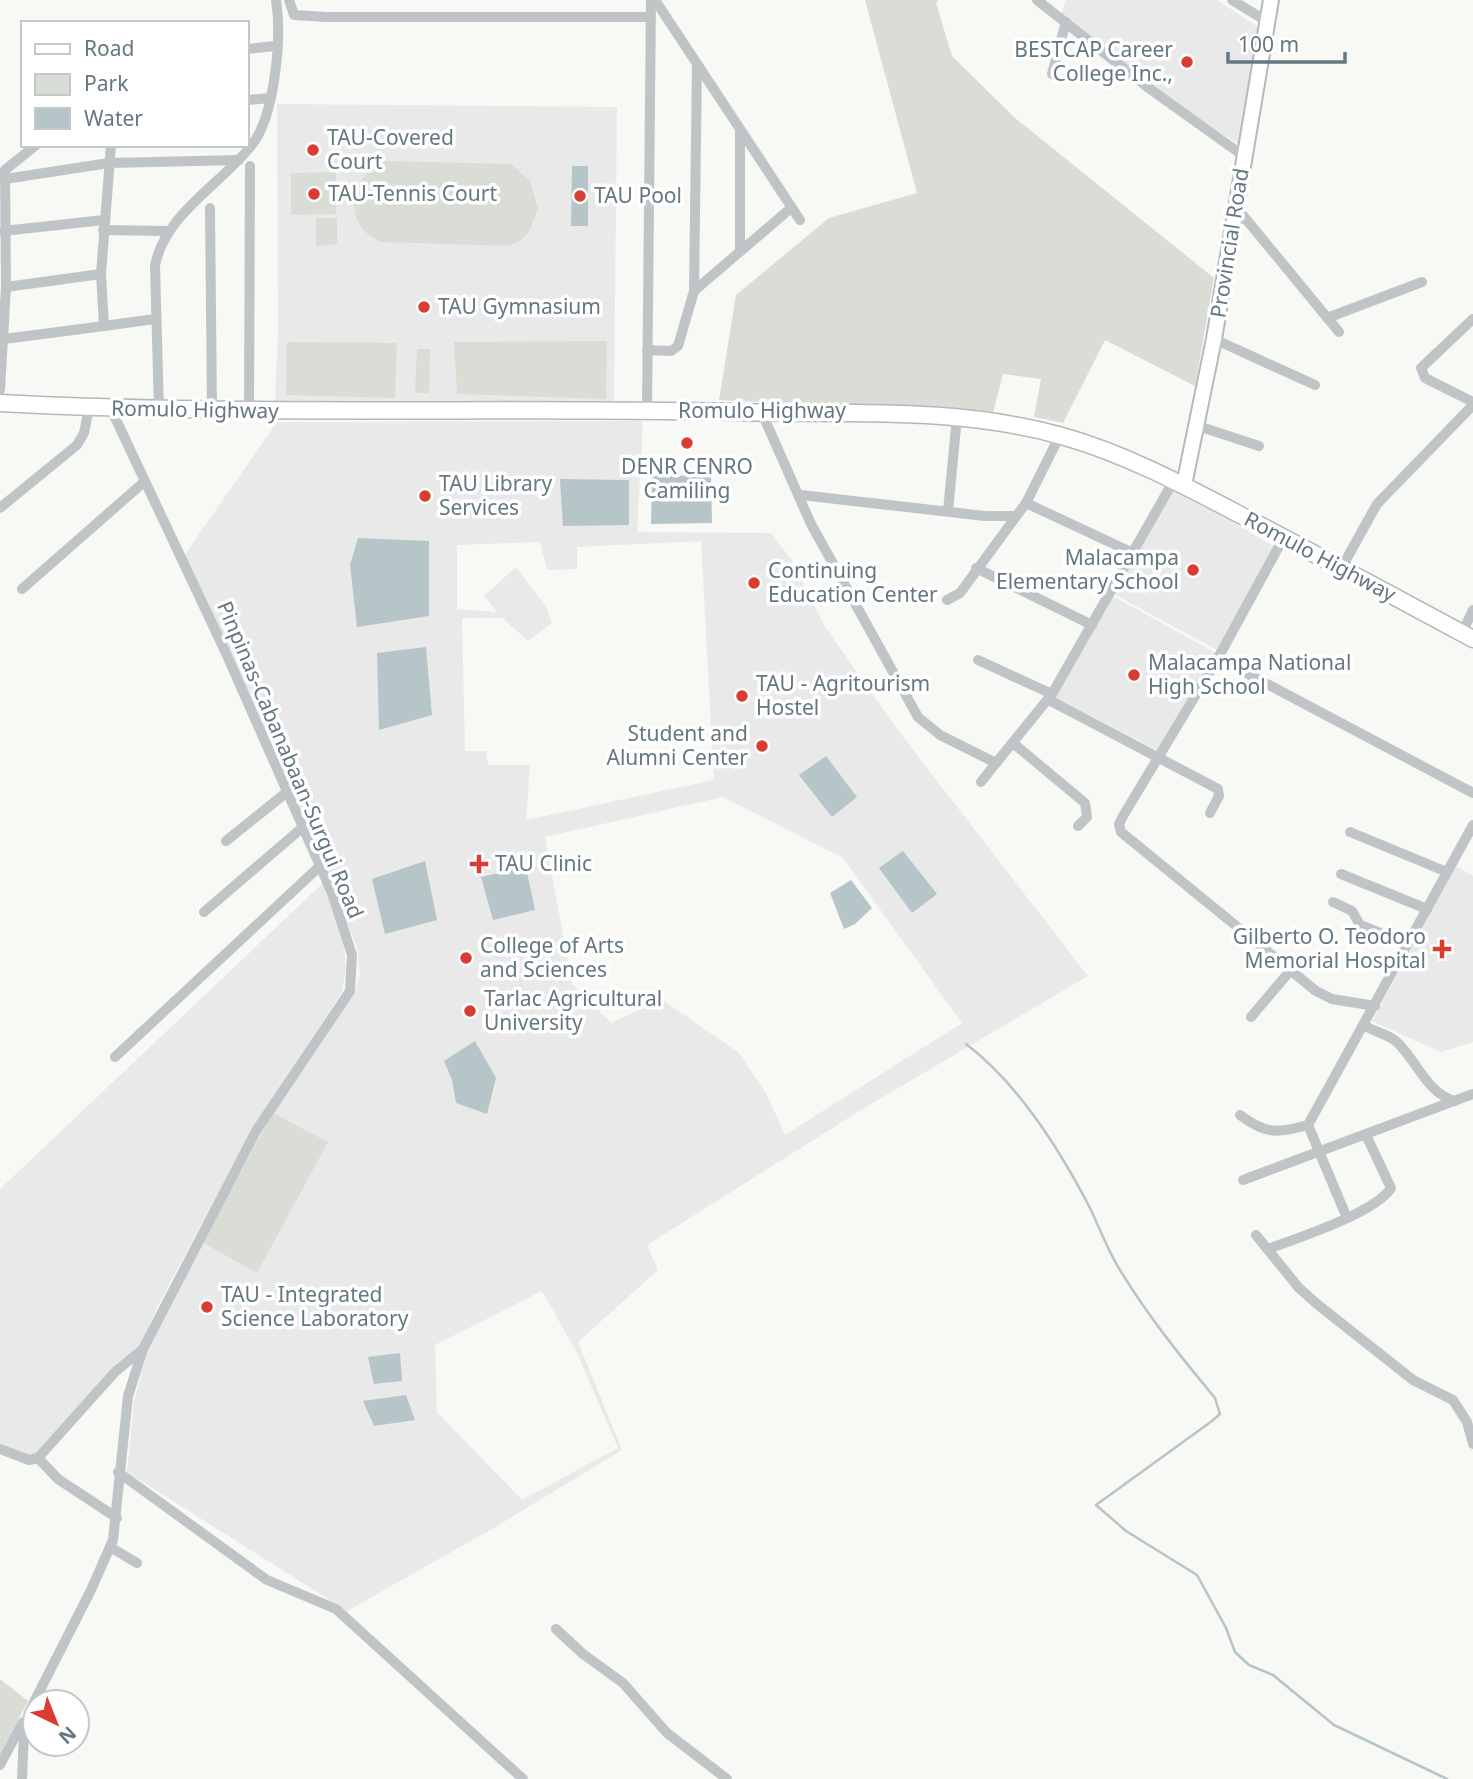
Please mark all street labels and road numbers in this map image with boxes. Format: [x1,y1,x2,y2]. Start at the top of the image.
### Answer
street label: Provincial Road [1203,166,1255,320]
street label: Romulo Highway [111,394,279,424]
street label: Romulo Highway [678,396,846,424]
street label: Romulo Highway [1240,504,1401,608]
street label: Pinpinas-Cabanabaan-Surgui Road [211,597,371,922]

